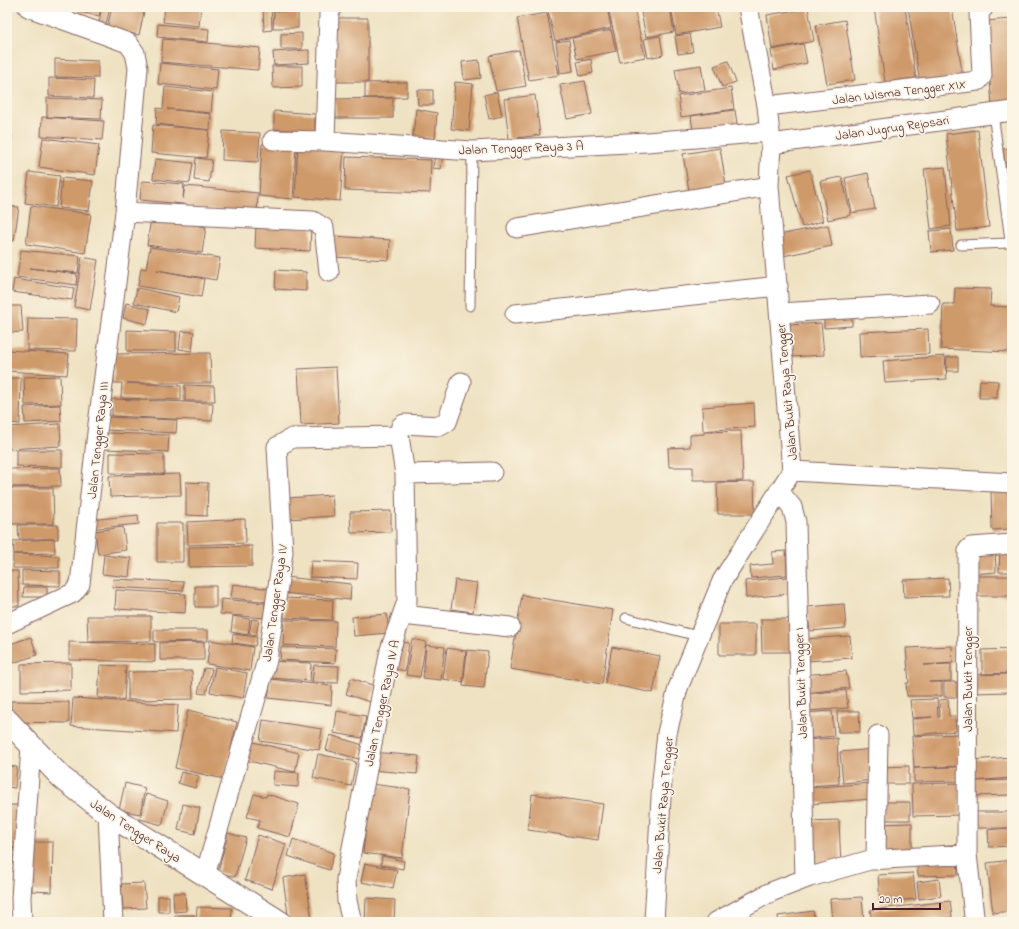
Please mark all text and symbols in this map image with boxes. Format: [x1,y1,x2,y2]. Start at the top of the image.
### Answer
street label: Jalan Wisma Tengger XIX [831,75,968,111]
street label: Jalan Jugrug Rejosari [834,111,950,147]
street label: Jalan Tengger Raya 3 A [458,137,584,161]
street label: Jalan Bukit Raya Tengger [772,322,804,461]
street label: Jalan Tengger Raya III [83,381,115,500]
street label: Jalan Tengger Raya IV [258,543,294,663]
street label: Jalan Bukit Tengger [959,625,979,732]
street label: Jalan Bukit Tengger I [790,627,814,739]
street label: Jalan Tengger Raya IV A [360,638,406,769]
street label: Jalan Bukit Raya Tengger [648,735,680,874]
street label: Jalan Tengger Raya [85,795,184,869]
scale bar [873,885,940,911]
text: 20 m [879,891,902,909]

